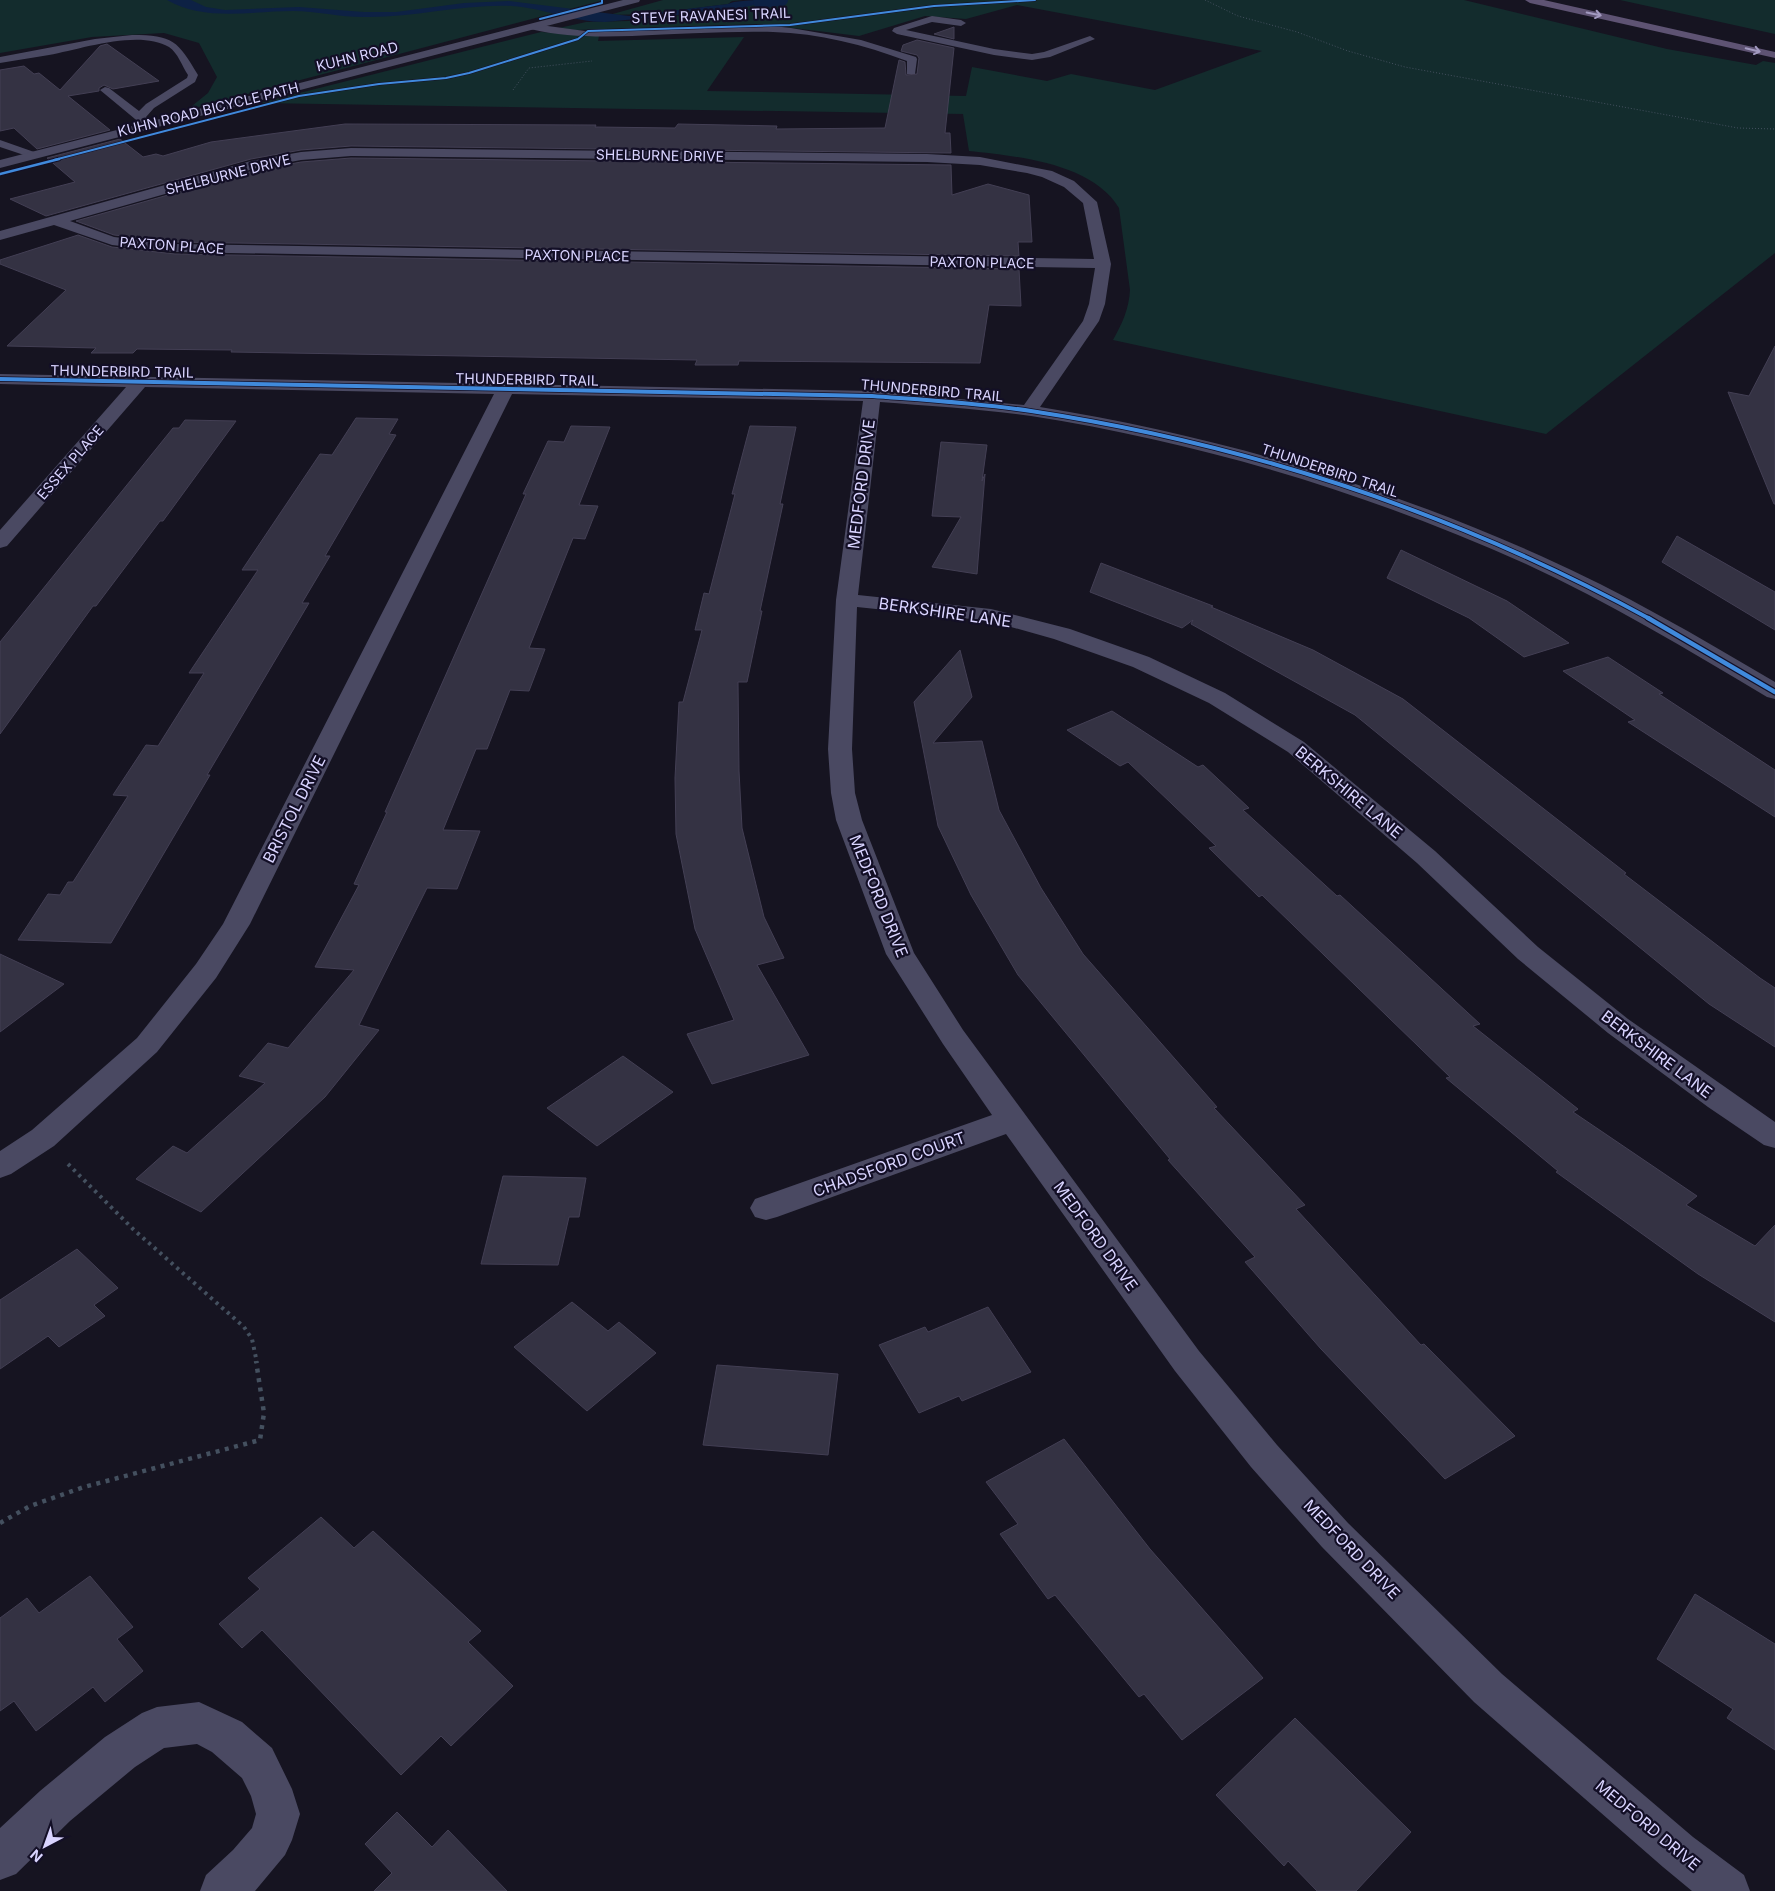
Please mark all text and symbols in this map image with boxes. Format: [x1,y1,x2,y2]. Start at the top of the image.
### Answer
street label: STEVE RAVANESI TRAIL [631,4,791,26]
one-way arrow [1586,10,1602,19]
street label: KUHN ROAD [314,38,400,74]
one-way arrow [1745,46,1761,55]
street label: KUHN ROAD BICYCLE PATH [116,78,300,140]
street label: SHELBURNE DRIVE [596,145,724,165]
street label: SHELBURNE DRIVE [164,150,292,198]
street label: PAXTON PLACE [119,233,225,257]
street label: PAXTON PLACE [524,246,630,264]
street label: PAXTON PLACE [929,253,1035,271]
street label: THUNDERBIRD TRAIL [50,361,194,381]
street label: THUNDERBIRD TRAIL [455,369,599,389]
street label: THUNDERBIRD TRAIL [860,375,1004,405]
street label: MEDFORD DRIVE [843,418,879,550]
street label: ESSEX PLACE [33,421,107,503]
street label: THUNDERBIRD TRAIL [1259,440,1401,500]
street label: BERKSHIRE LANE [877,593,1013,631]
street label: BERKSHIRE LANE [1291,741,1407,843]
street label: BRISTOL DRIVE [258,752,330,866]
street label: MEDFORD DRIVE [845,832,913,960]
street label: BERKSHIRE LANE [1598,1006,1716,1102]
street label: CHADSFORD COURT [810,1127,968,1201]
street label: MEDFORD DRIVE [1050,1177,1142,1295]
street label: MEDFORD DRIVE [1300,1495,1404,1603]
street label: MEDFORD DRIVE [1592,1775,1704,1875]
north arrow [20,1821,70,1871]
text: N [27,1846,46,1866]

